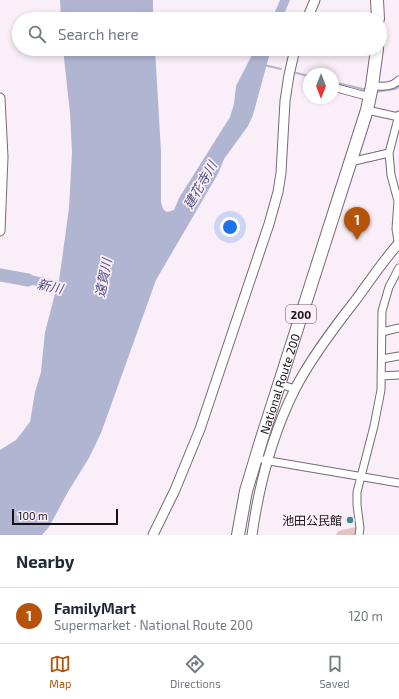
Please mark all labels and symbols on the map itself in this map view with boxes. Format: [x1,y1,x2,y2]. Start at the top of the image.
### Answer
north arrow [303,68,339,104]
water label: 建花寺川 [180,157,221,212]
pin: 1 [344,207,370,240]
your location [220,217,240,237]
water label: 遠賀川 [91,255,115,299]
water label: 新川 [36,275,66,297]
road number: 200 [286,305,316,323]
street label: National Route 200 [257,332,302,436]
scale bar [12,507,118,526]
place label: 池田公民館 [282,513,342,527]
marker: 池田公民館 [345,515,355,525]

